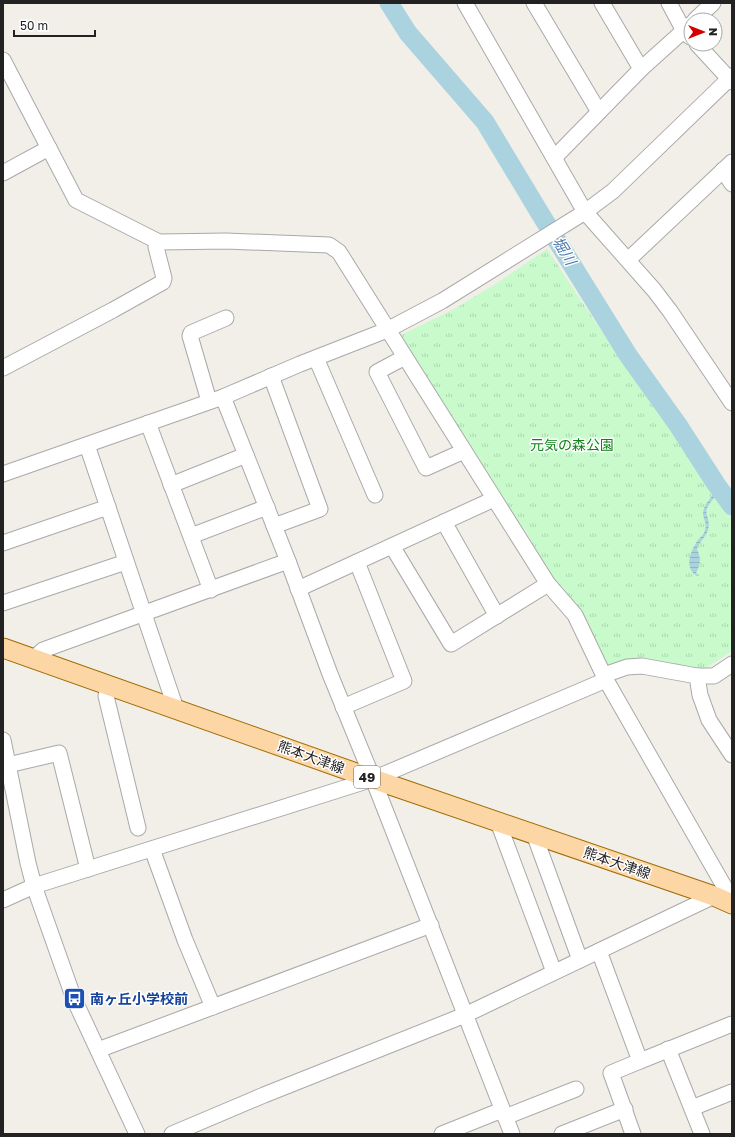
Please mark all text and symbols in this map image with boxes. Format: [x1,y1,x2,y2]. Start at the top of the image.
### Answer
scale bar [14,12,95,38]
north arrow [683,12,723,52]
text: 50 m [20,18,48,33]
text: N [707,28,720,36]
water label: 堀川 [549,233,581,270]
park label: 元気の森公園 [530,436,614,453]
street label: 熊本大津線 [275,737,347,776]
road number: 49 [354,766,380,788]
street label: 熊本大津線 [581,843,653,882]
bus stop icon: 南ヶ丘小学校前 [61,986,87,1012]
place label: 南ヶ丘小学校前 [90,990,188,1007]

